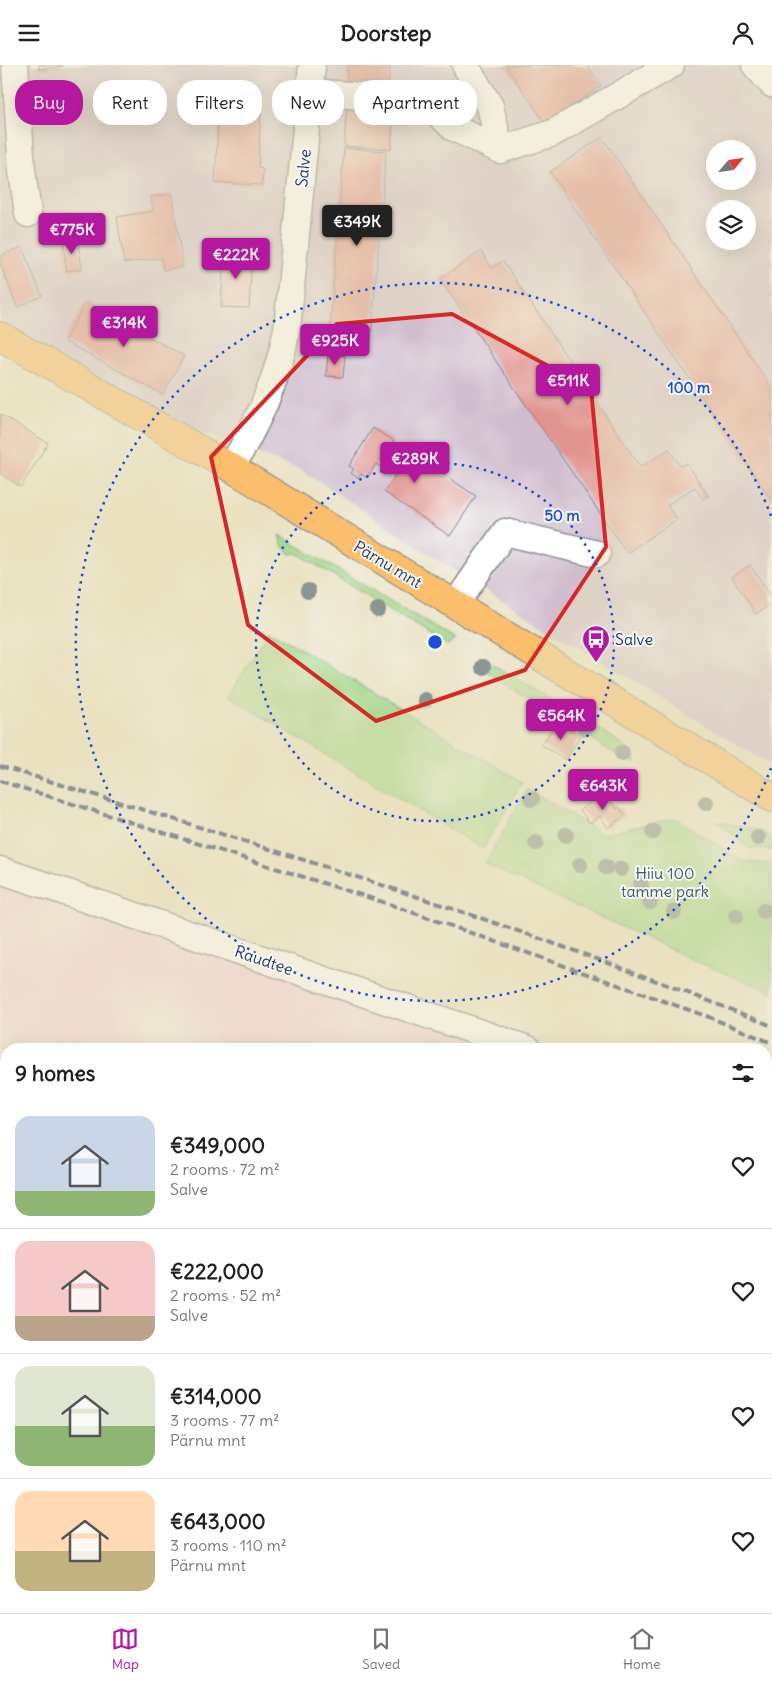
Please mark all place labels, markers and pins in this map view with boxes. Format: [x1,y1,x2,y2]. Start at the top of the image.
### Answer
pin: €349K [322,205,392,247]
pin: €775K [37,213,107,255]
pin: €222K [201,237,271,280]
pin: €314K [89,305,159,348]
pin: €925K [300,323,370,366]
pin: €511K [533,363,603,406]
pin: €289K [380,441,450,484]
bus stop icon: Salve [581,624,611,663]
place label: Salve [615,629,653,649]
centre of rings [426,633,444,651]
pin: €564K [526,699,596,741]
pin: €643K [568,769,638,811]

